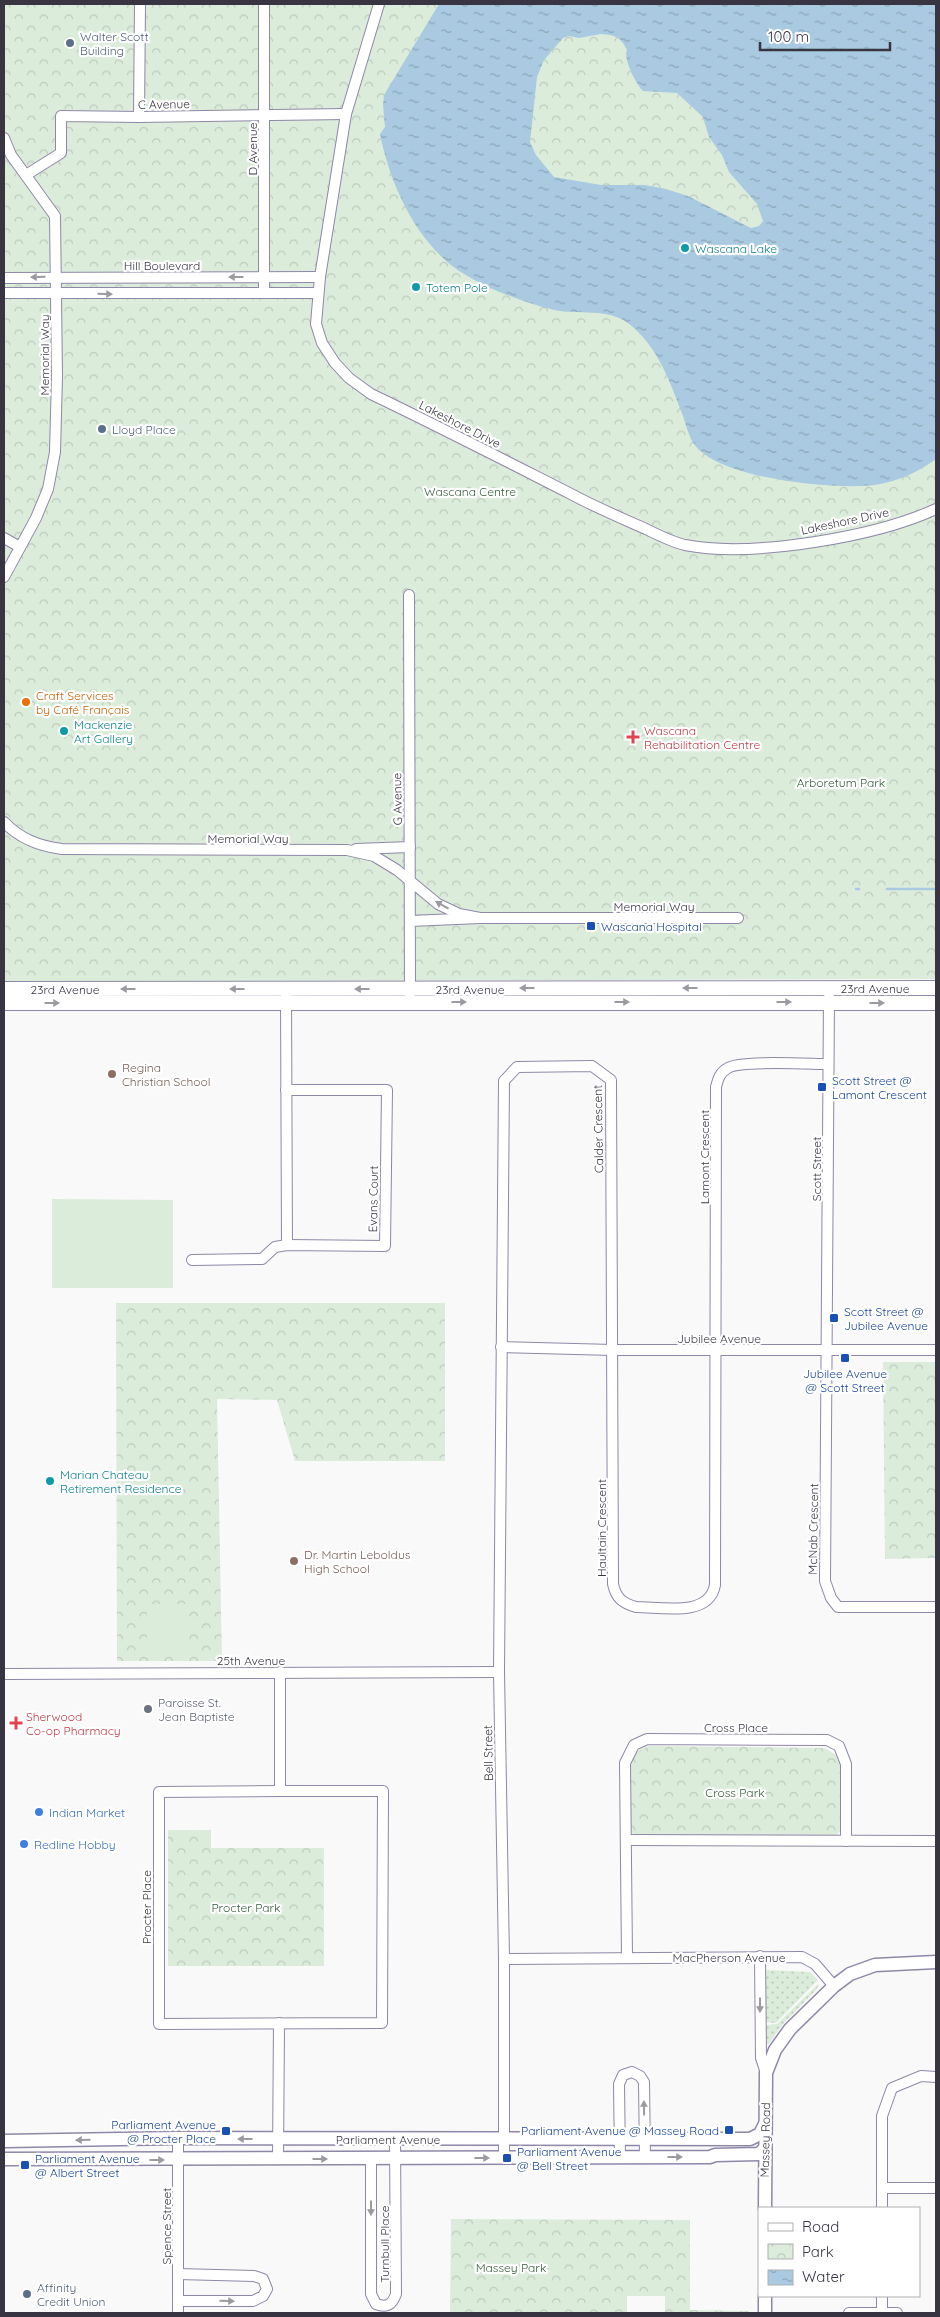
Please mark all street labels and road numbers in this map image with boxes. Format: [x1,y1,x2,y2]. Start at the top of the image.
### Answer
street label: C Avenue [138,96,190,112]
street label: D Avenue [245,122,260,175]
street label: Hill Boulevard [124,258,200,273]
street label: Memorial Way [37,315,52,395]
street label: Lakeshore Drive [417,397,504,451]
street label: Lakeshore Drive [800,504,891,538]
street label: G Avenue [389,772,405,825]
street label: Memorial Way [208,831,288,846]
street label: Memorial Way [614,899,694,914]
street label: 23rd Avenue [841,981,910,996]
street label: 23rd Avenue [31,982,100,997]
street label: 23rd Avenue [436,982,505,997]
street label: Calder Crescent [590,1085,606,1173]
street label: Lamont Crescent [697,1110,712,1204]
street label: Scott Street [809,1137,824,1201]
street label: Evans Court [365,1166,381,1232]
street label: Jubilee Avenue [677,1331,761,1346]
street label: Haultain Crescent [594,1479,609,1577]
street label: McNab Crescent [805,1483,821,1575]
street label: 25th Avenue [217,1653,285,1668]
street label: Cross Place [704,1720,768,1735]
street label: Bell Street [480,1725,496,1781]
street label: Procter Place [139,1870,154,1944]
street label: MacPherson Avenue [673,1950,786,1965]
street label: Massey Road [757,2102,773,2178]
street label: Parliament Avenue [336,2132,441,2147]
street label: Spence Street [159,2188,174,2264]
street label: Turnbull Place [377,2205,392,2283]

